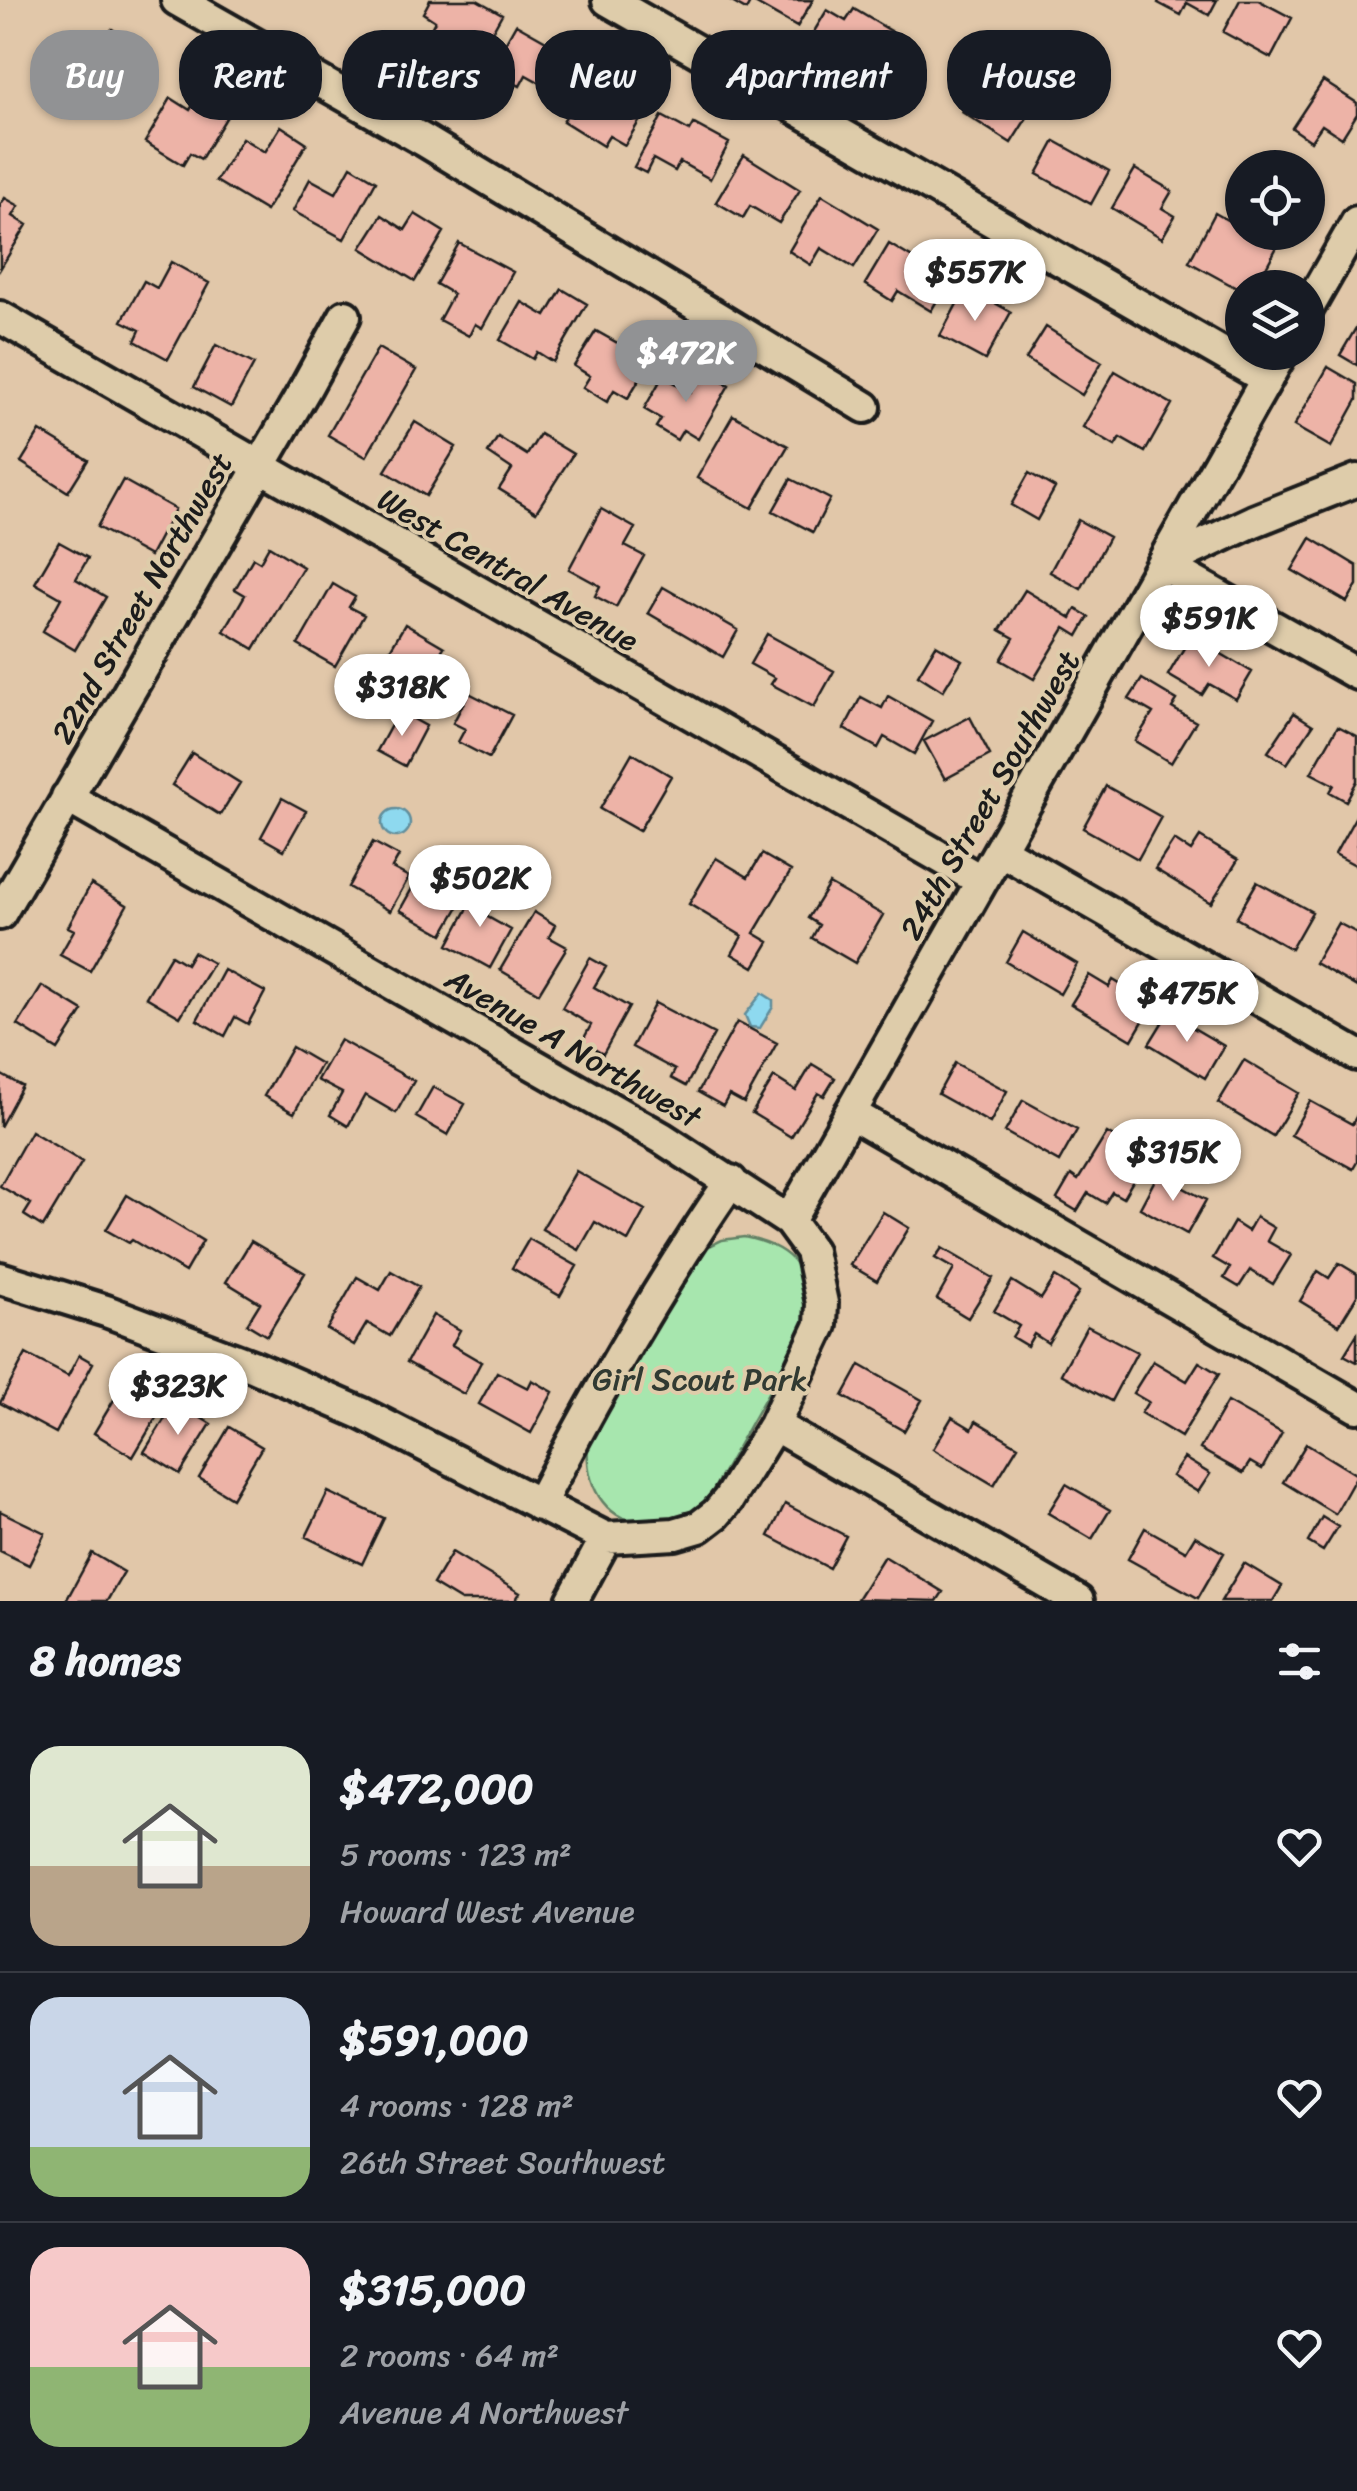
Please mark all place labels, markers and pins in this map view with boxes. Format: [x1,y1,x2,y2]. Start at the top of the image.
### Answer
pin: $557K [905,239,1045,324]
pin: $472K [616,320,756,405]
pin: $591K [1139,585,1279,670]
pin: $318K [332,654,472,739]
pin: $502K [410,845,550,930]
pin: $475K [1117,960,1257,1045]
pin: $315K [1103,1119,1243,1204]
pin: $323K [108,1353,248,1438]

